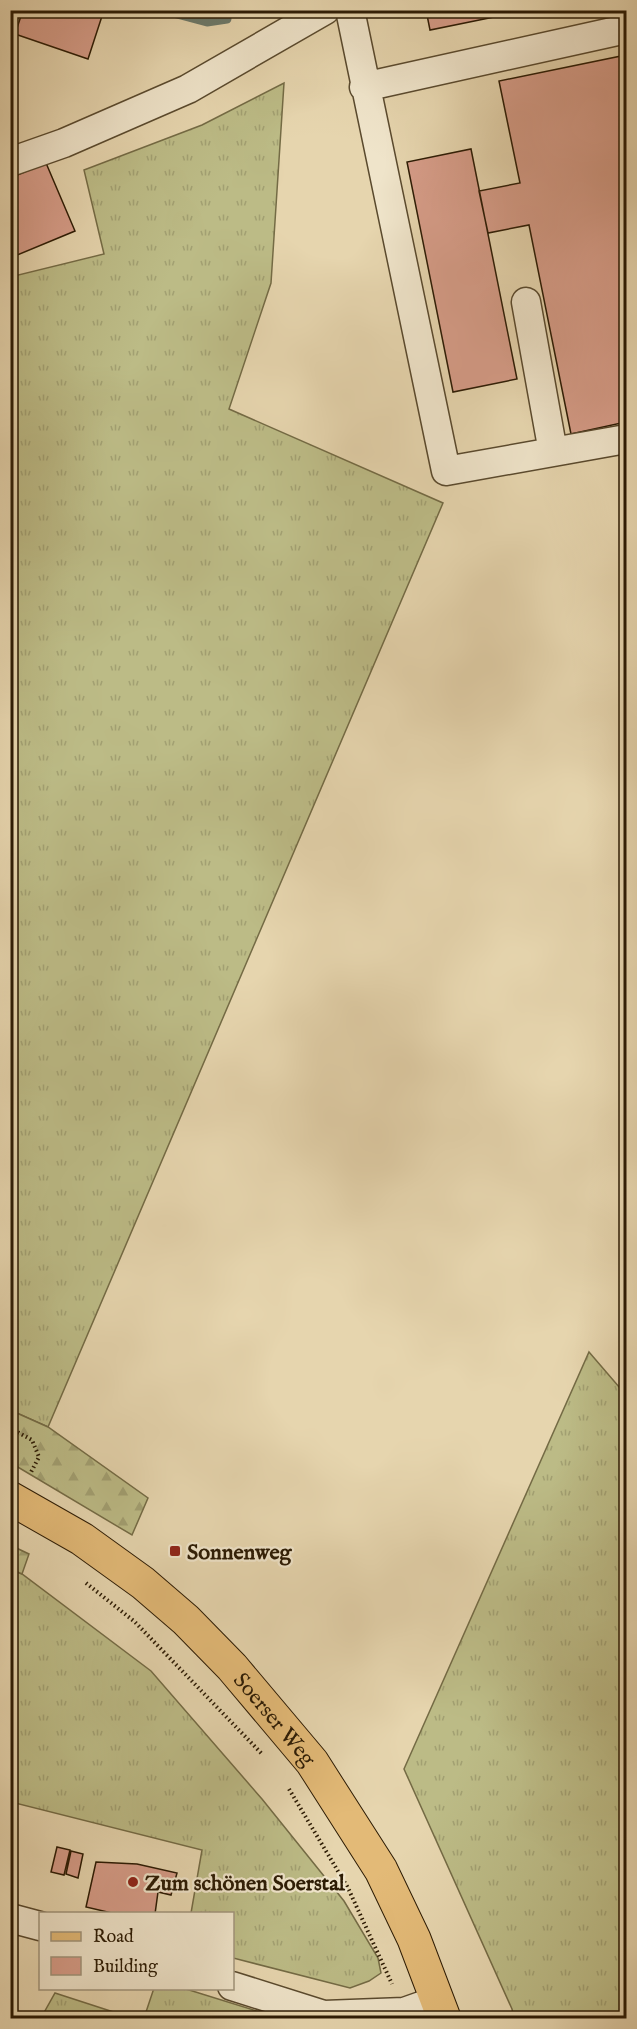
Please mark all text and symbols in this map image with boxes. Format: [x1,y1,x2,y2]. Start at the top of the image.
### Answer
place label: Sonnenweg [187,1539,293,1567]
marker: Sonnenweg [168,1544,182,1558]
street label: Soerser Weg [226,1667,322,1773]
place label: Zum schönen Soerstal [145,1870,346,1898]
marker: Zum schönen Soerstal [126,1875,140,1889]
legend [39,1912,234,1990]
text: Road [93,1926,134,1949]
text: Building [93,1956,158,1979]

